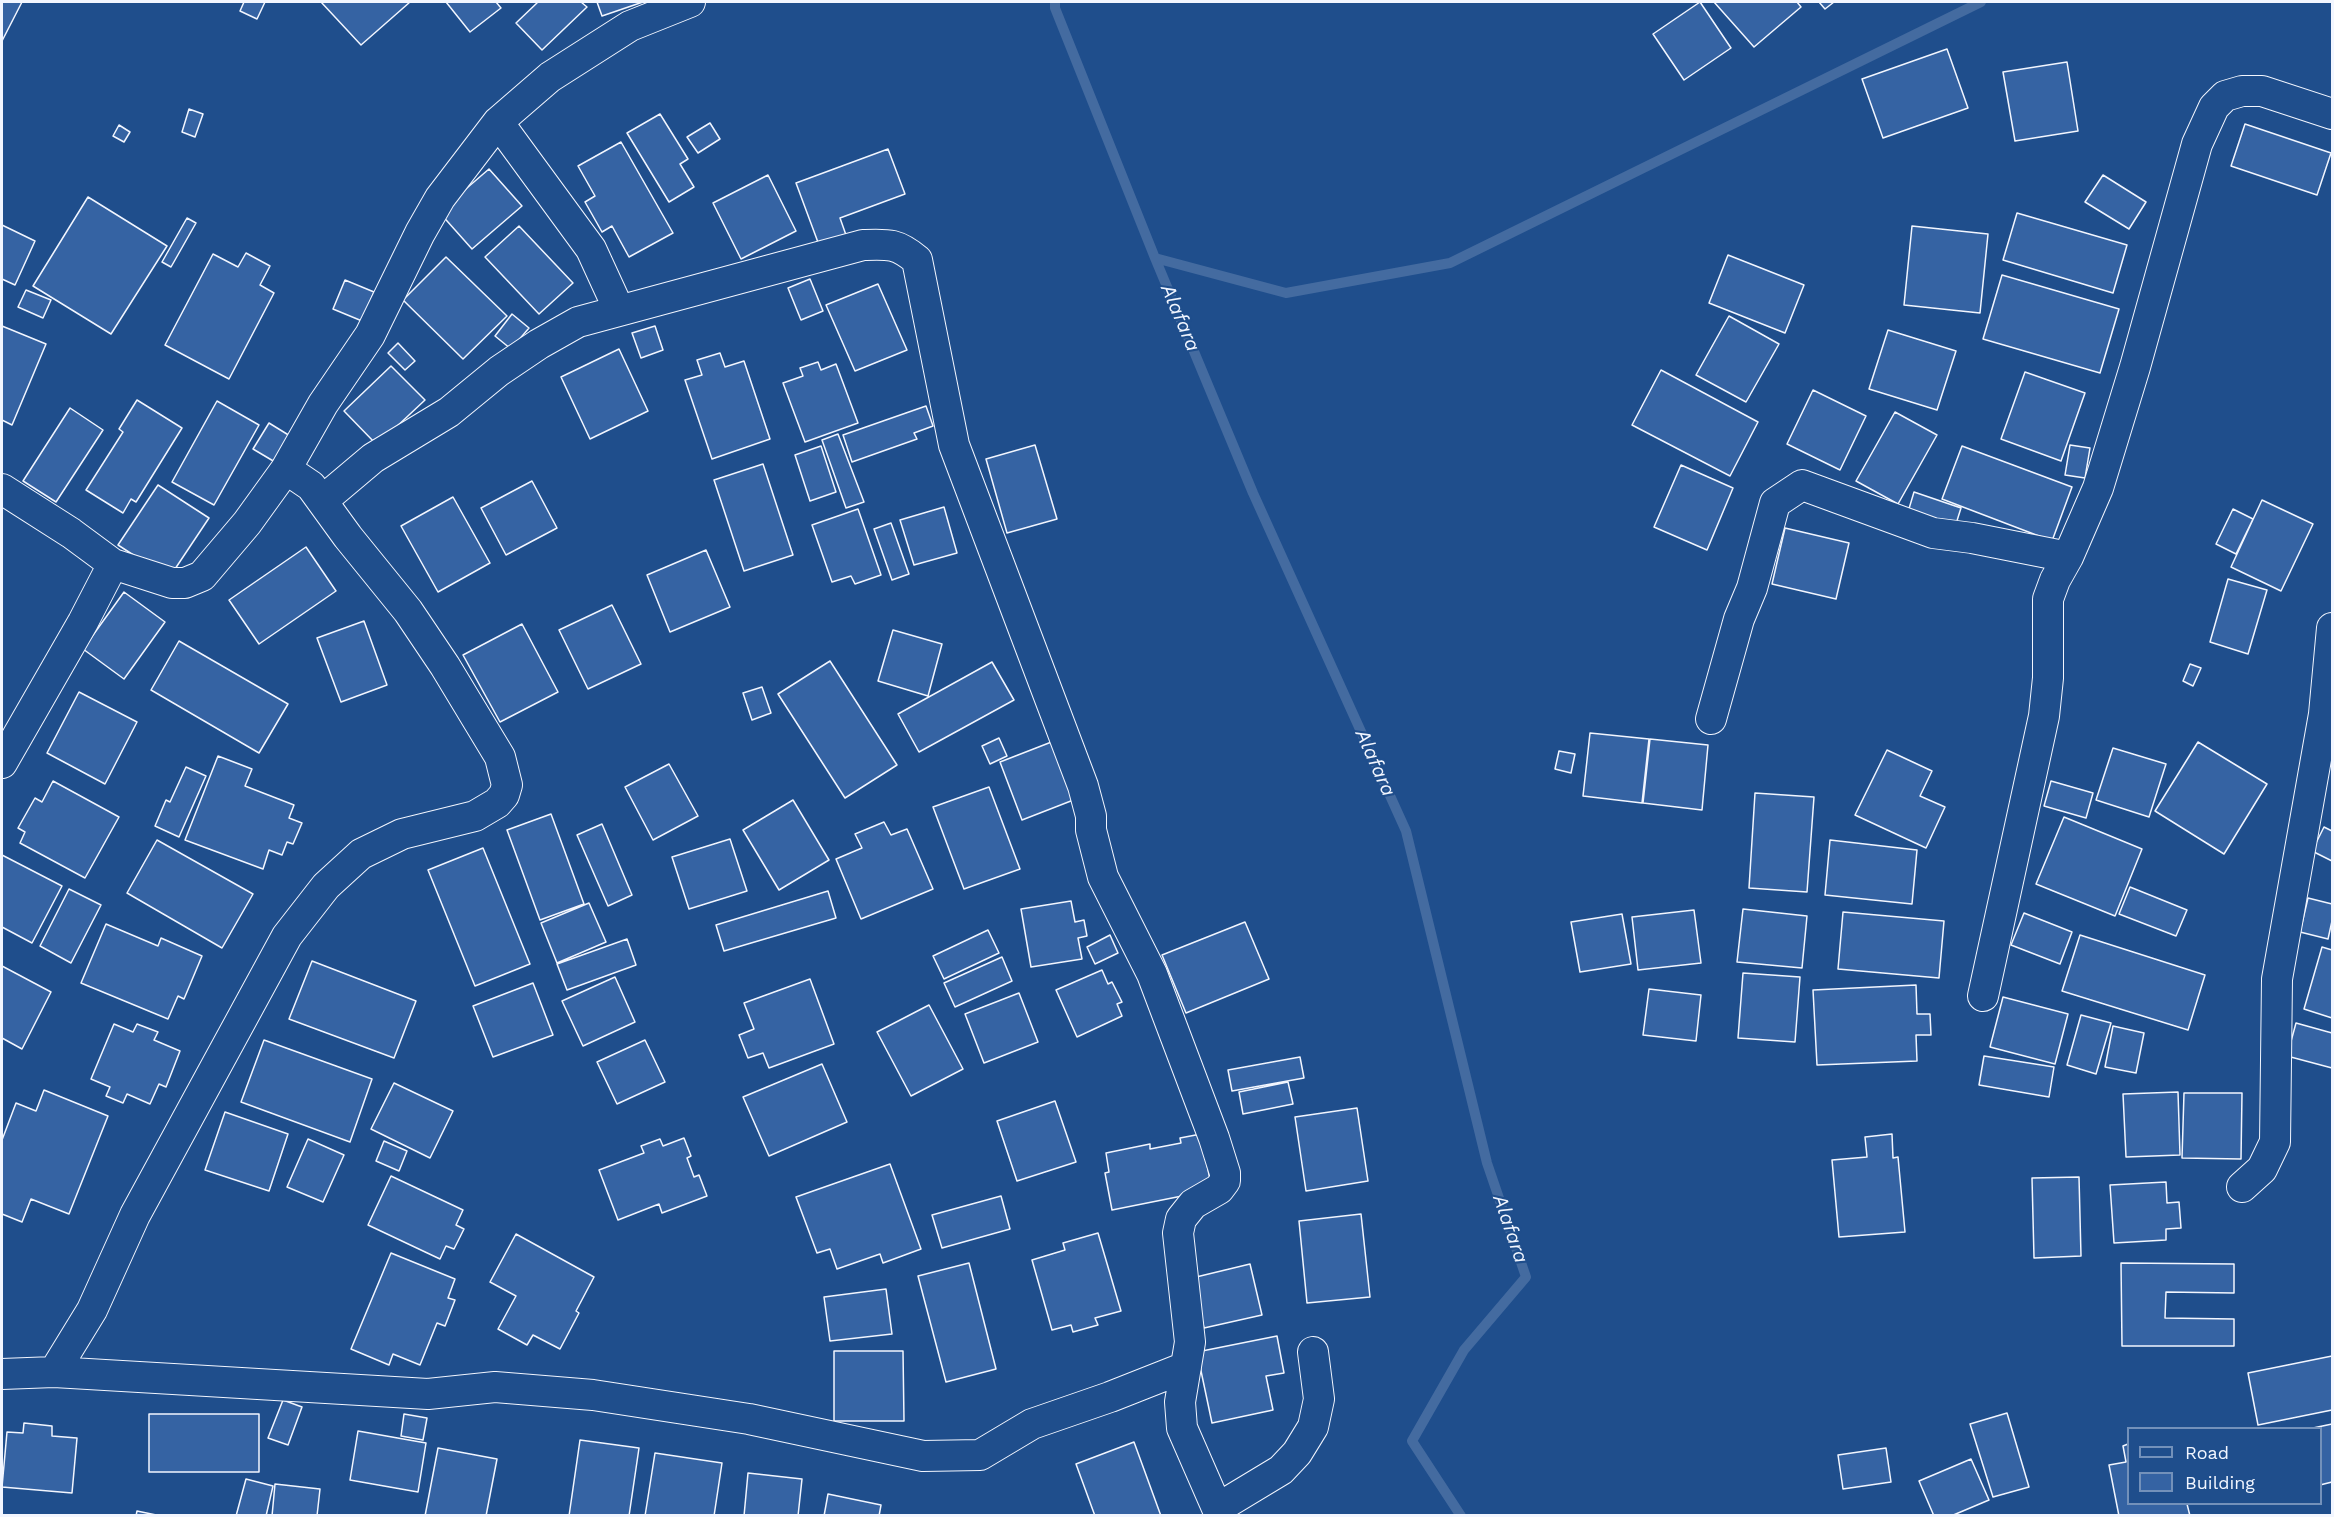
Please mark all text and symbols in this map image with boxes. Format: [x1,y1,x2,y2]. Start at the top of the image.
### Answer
water label: Alafara [1155,281,1205,355]
water label: Alafara [1350,726,1400,800]
water label: Alafara [1487,1192,1533,1266]
legend [2127,1427,2322,1505]
text: Road [2185,1442,2229,1463]
text: Building [2185,1472,2255,1493]

